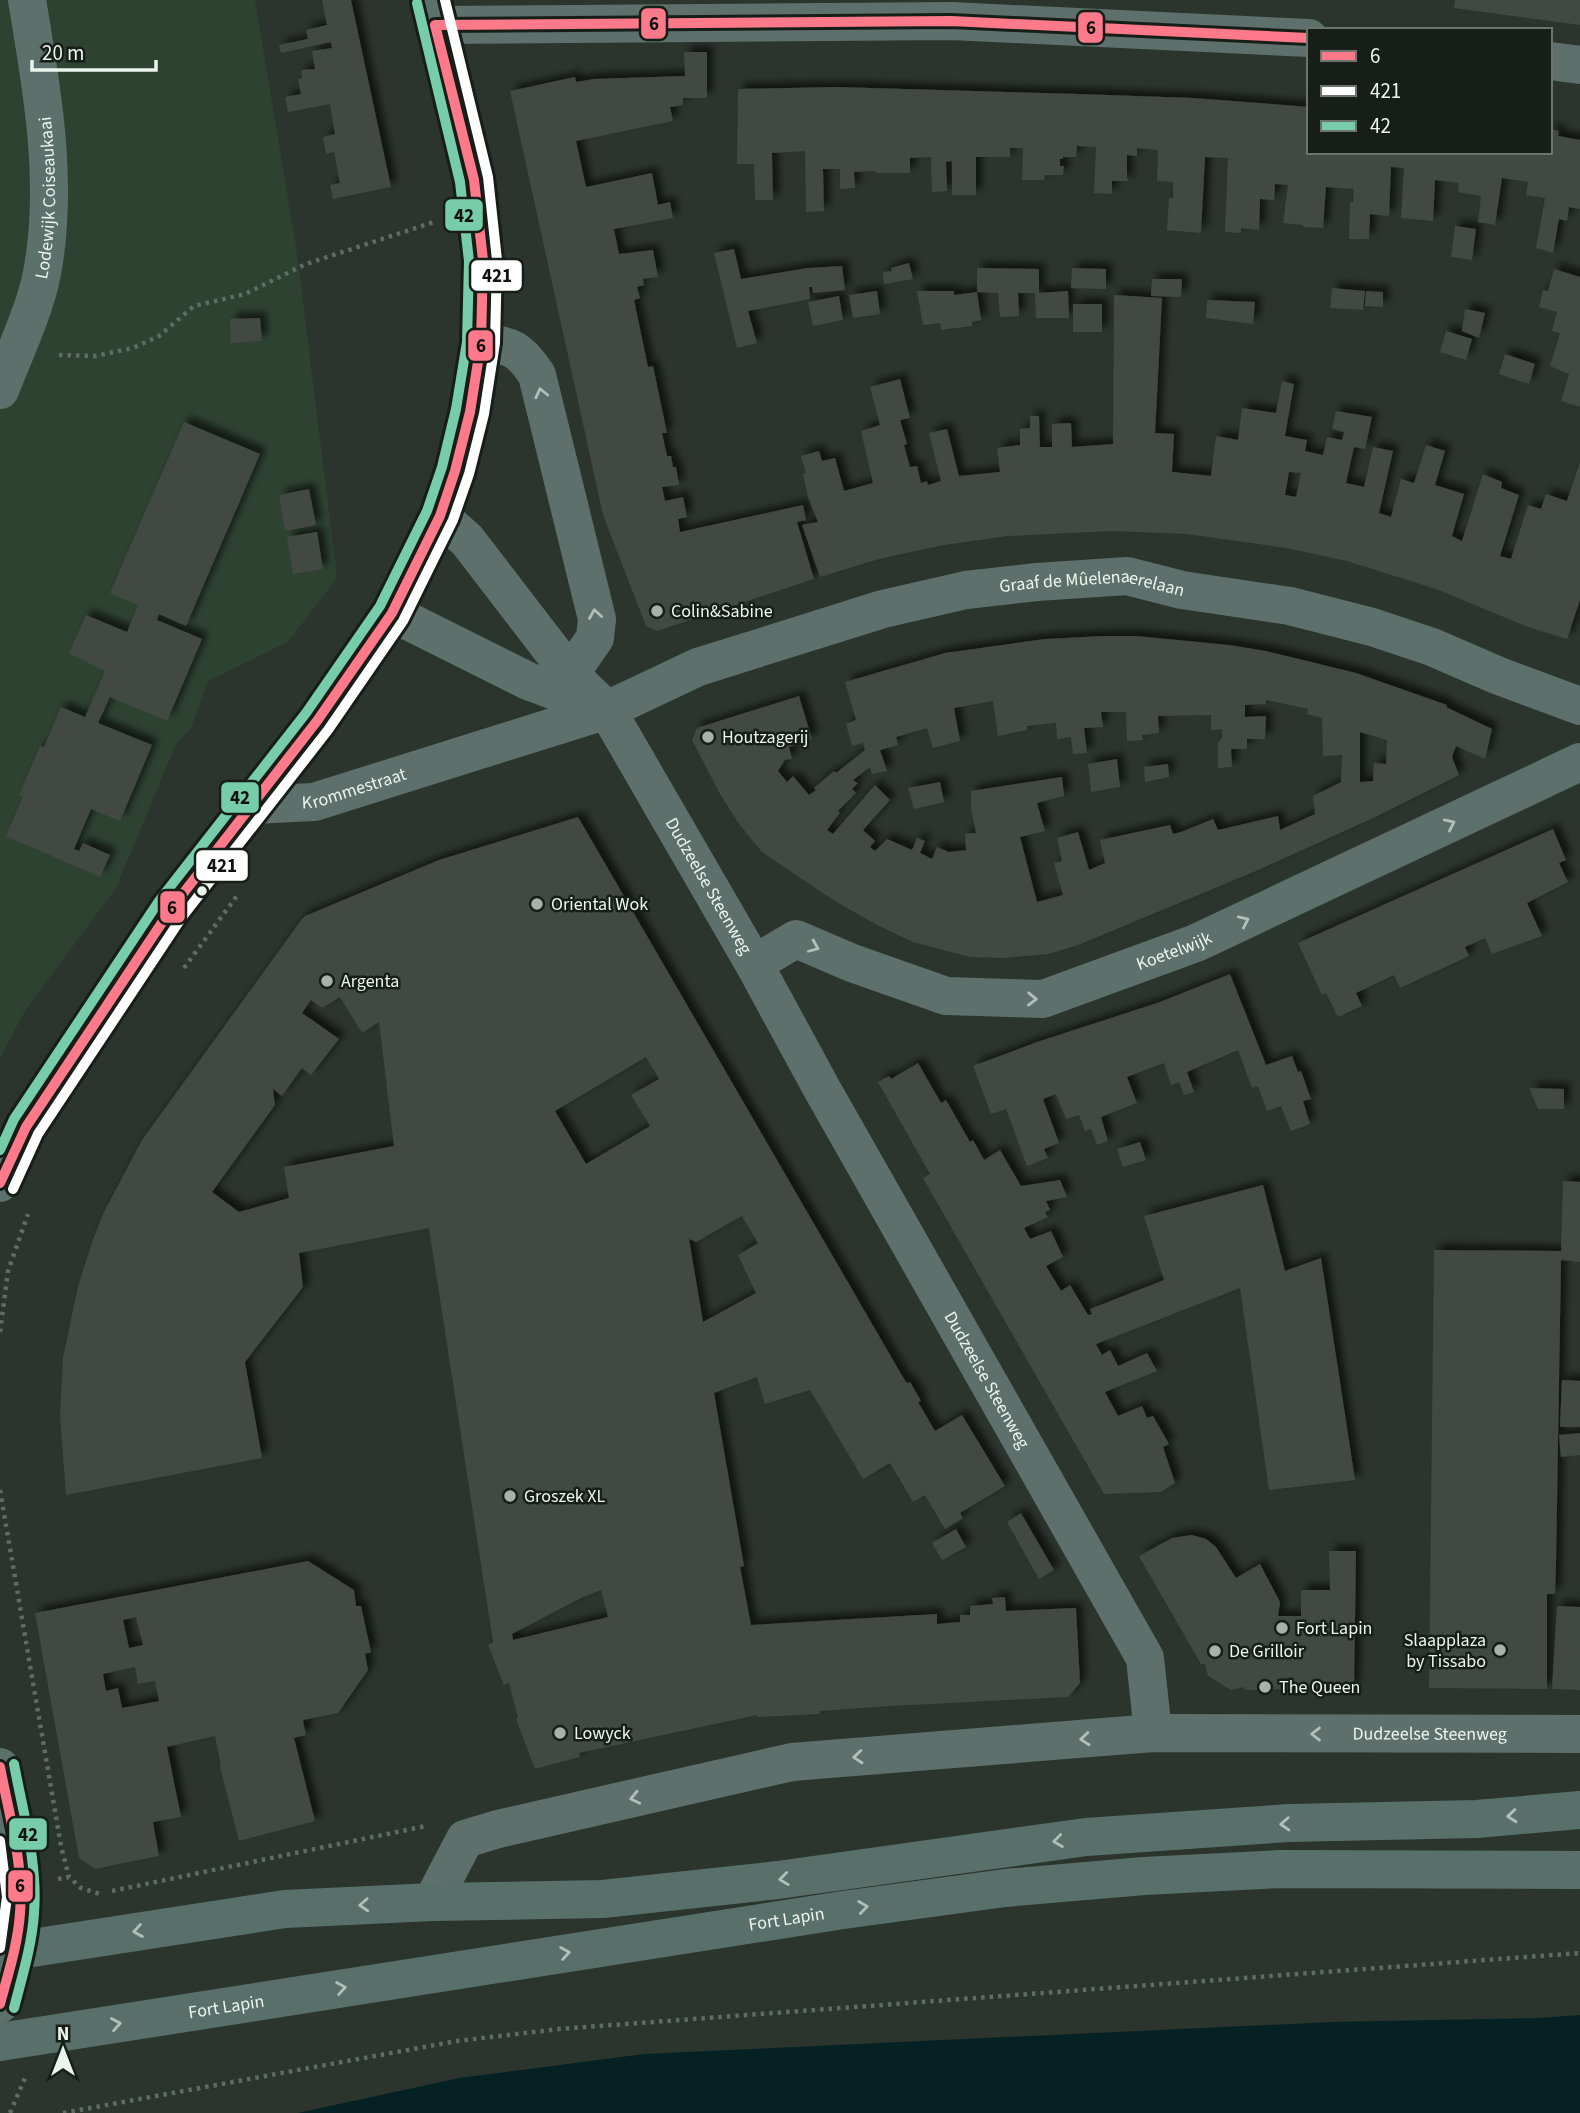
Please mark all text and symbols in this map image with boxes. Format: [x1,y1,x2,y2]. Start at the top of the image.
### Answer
line badge: 6 [640,7,667,40]
text: 6 [649,11,659,38]
line badge: 6 [1077,11,1104,44]
text: 6 [1086,15,1096,42]
scale bar [32,28,156,72]
legend [1307,28,1552,154]
text: 20 m [42,38,84,68]
text: 6 [1370,41,1380,71]
text: 421 [1370,76,1401,106]
text: 42 [1370,111,1391,141]
street label: Lodewijk Coiseaukaai [29,115,62,281]
line badge: 42 [444,198,484,232]
text: 42 [454,203,474,230]
line badge: 421 [470,259,523,292]
text: 421 [482,263,512,290]
line badge: 6 [467,329,494,362]
text: 6 [476,333,486,360]
one-way arrow [535,387,550,399]
street label: Graaf de Mûelenaerelaan [998,564,1187,603]
place label: Colin&Sabine [671,599,773,624]
marker: Colin&Sabine [649,603,665,619]
one-way arrow [588,608,603,620]
place label: Houtzagerij [722,725,809,750]
marker: Houtzagerij [700,729,716,745]
street label: Krommestraat [301,762,410,816]
line badge: 42 [220,781,260,814]
text: 42 [230,785,250,812]
street label: Dudzeelse Steenweg [659,813,758,959]
one-way arrow [1443,818,1455,832]
line badge: 421 [195,849,249,882]
text: 421 [207,853,237,880]
unlabelled marker [195,884,209,898]
line badge: 6 [159,890,186,924]
place label: Oriental Wok [551,892,648,917]
text: 6 [167,895,177,922]
marker: Oriental Wok [529,896,545,912]
one-way arrow [1237,915,1250,929]
street label: Koetelwijk [1133,925,1216,977]
one-way arrow [807,938,819,952]
place label: Argenta [341,969,399,994]
marker: Argenta [319,973,335,989]
one-way arrow [1027,991,1038,1007]
street label: Dudzeelse Steenweg [938,1307,1036,1453]
place label: Groszek XL [524,1484,606,1509]
marker: Groszek XL [502,1488,518,1504]
place label: Fort Lapin [1296,1616,1372,1641]
marker: Fort Lapin [1274,1620,1290,1636]
place label: Slaapplaza by Tissabo [1404,1628,1486,1674]
place label: De Grilloir [1229,1639,1305,1664]
marker: Slaapplaza by Tissabo [1492,1642,1508,1658]
marker: De Grilloir [1207,1643,1223,1659]
place label: The Queen [1279,1675,1360,1700]
marker: The Queen [1257,1679,1273,1695]
place label: Lowyck [574,1721,631,1746]
street label: Dudzeelse Steenweg [1352,1721,1507,1747]
marker: Lowyck [552,1725,568,1741]
one-way arrow [1310,1726,1321,1742]
one-way arrow [1079,1731,1090,1746]
one-way arrow [852,1749,863,1764]
one-way arrow [629,1790,641,1804]
one-way arrow [1506,1808,1517,1823]
one-way arrow [1279,1816,1290,1831]
line badge: 42 [8,1817,48,1851]
text: 42 [18,1822,38,1849]
one-way arrow [1052,1833,1064,1848]
line badge: 6 [7,1869,34,1903]
one-way arrow [778,1872,790,1887]
text: 6 [15,1873,25,1900]
one-way arrow [358,1898,369,1913]
one-way arrow [857,1900,869,1915]
street label: Fort Lapin [747,1901,826,1938]
one-way arrow [132,1923,144,1938]
one-way arrow [559,1946,571,1961]
one-way arrow [335,1981,346,1996]
street label: Fort Lapin [187,1989,266,2025]
north arrow [28,2015,98,2085]
one-way arrow [110,2017,122,2032]
text: N [57,2021,69,2048]

